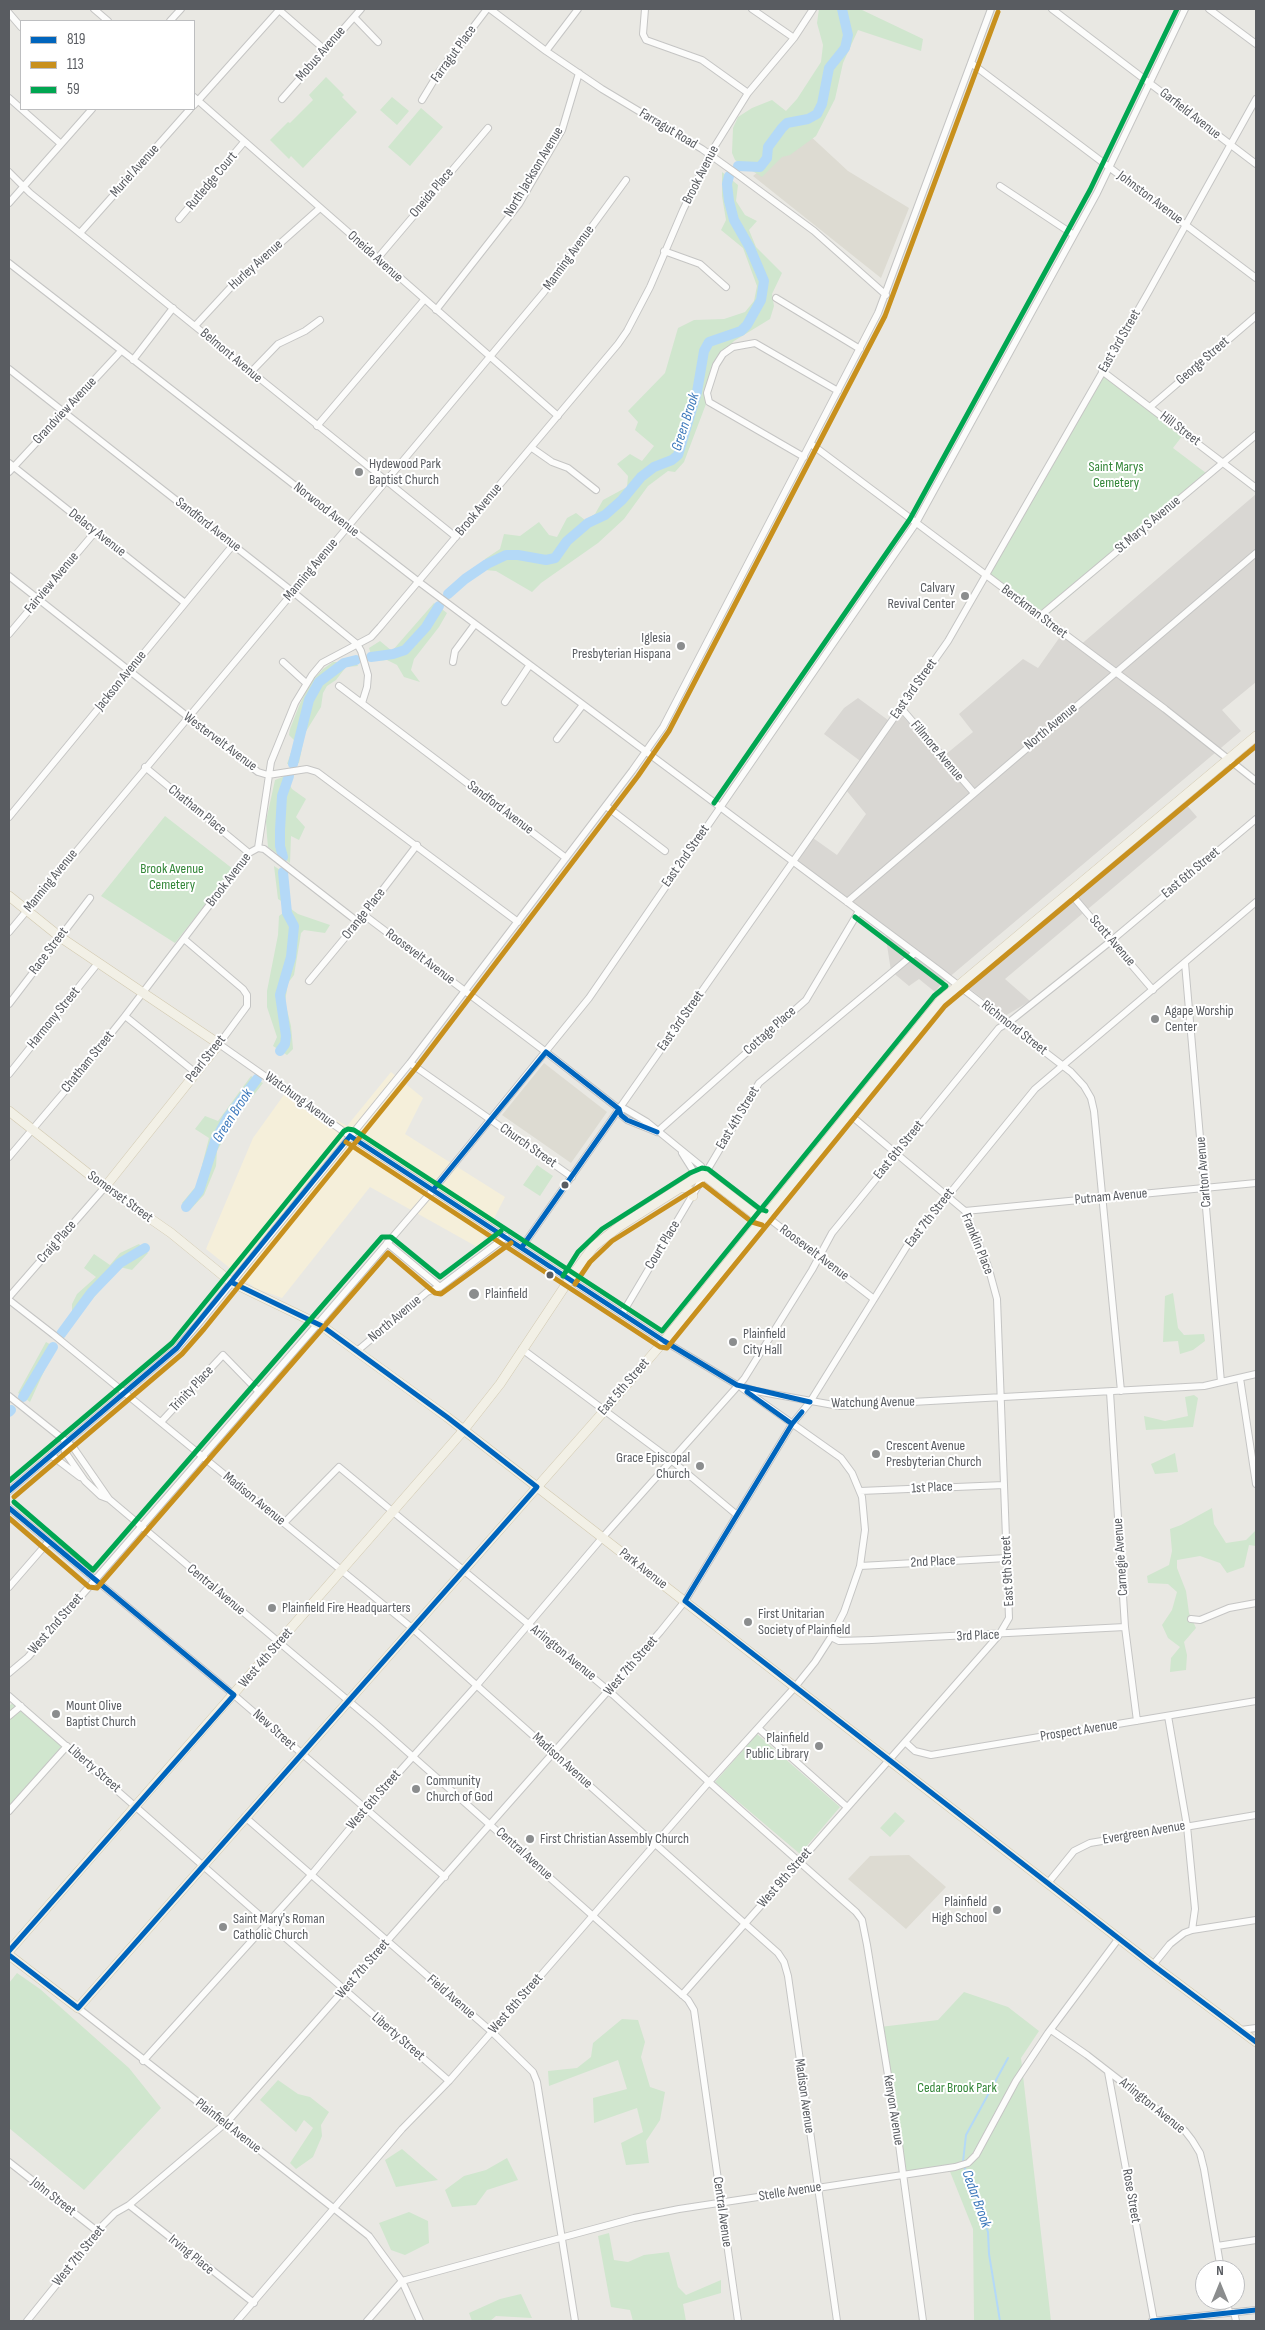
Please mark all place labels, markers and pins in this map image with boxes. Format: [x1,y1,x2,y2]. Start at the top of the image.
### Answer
place label: Hydewood Park Baptist Church [369,456,441,488]
marker: Hydewood Park Baptist Church [353,466,365,478]
place label: Calvary Revival Center [888,580,955,612]
marker: Calvary Revival Center [959,590,971,602]
place label: Iglesia Presbyterian Hispana [572,630,671,662]
marker: Iglesia Presbyterian Hispana [675,640,687,652]
place label: Agape Worship Center [1165,1003,1234,1036]
marker: Agape Worship Center [1149,1013,1161,1025]
unlabelled marker [560,1180,570,1190]
unlabelled marker [545,1270,555,1280]
place label: Plainfield [485,1286,528,1302]
marker: Plainfield [467,1287,481,1301]
place label: Plainfield City Hall [743,1326,786,1358]
marker: Plainfield City Hall [727,1336,739,1348]
place label: Crescent Avenue Presbyterian Church [886,1438,982,1470]
marker: Crescent Avenue Presbyterian Church [870,1448,882,1460]
place label: Grace Episcopal Church [616,1450,690,1482]
marker: Grace Episcopal Church [694,1460,706,1472]
place label: Plainfield Fire Headquarters [282,1600,411,1616]
marker: Plainfield Fire Headquarters [266,1602,278,1614]
place label: First Unitarian Society of Plainfield [758,1606,850,1638]
marker: First Unitarian Society of Plainfield [742,1616,754,1628]
place label: Mount Olive Baptist Church [66,1698,136,1730]
marker: Mount Olive Baptist Church [50,1708,62,1720]
place label: Plainfield Public Library [746,1730,809,1762]
marker: Plainfield Public Library [813,1740,825,1752]
place label: Community Church of God [426,1773,493,1805]
marker: Community Church of God [410,1783,422,1795]
place label: First Christian Assembly Church [540,1831,689,1847]
marker: First Christian Assembly Church [524,1833,536,1845]
place label: Plainfield High School [932,1894,987,1926]
marker: Plainfield High School [991,1904,1003,1916]
place label: Saint Mary's Roman Catholic Church [233,1911,325,1944]
marker: Saint Mary's Roman Catholic Church [217,1921,229,1933]

